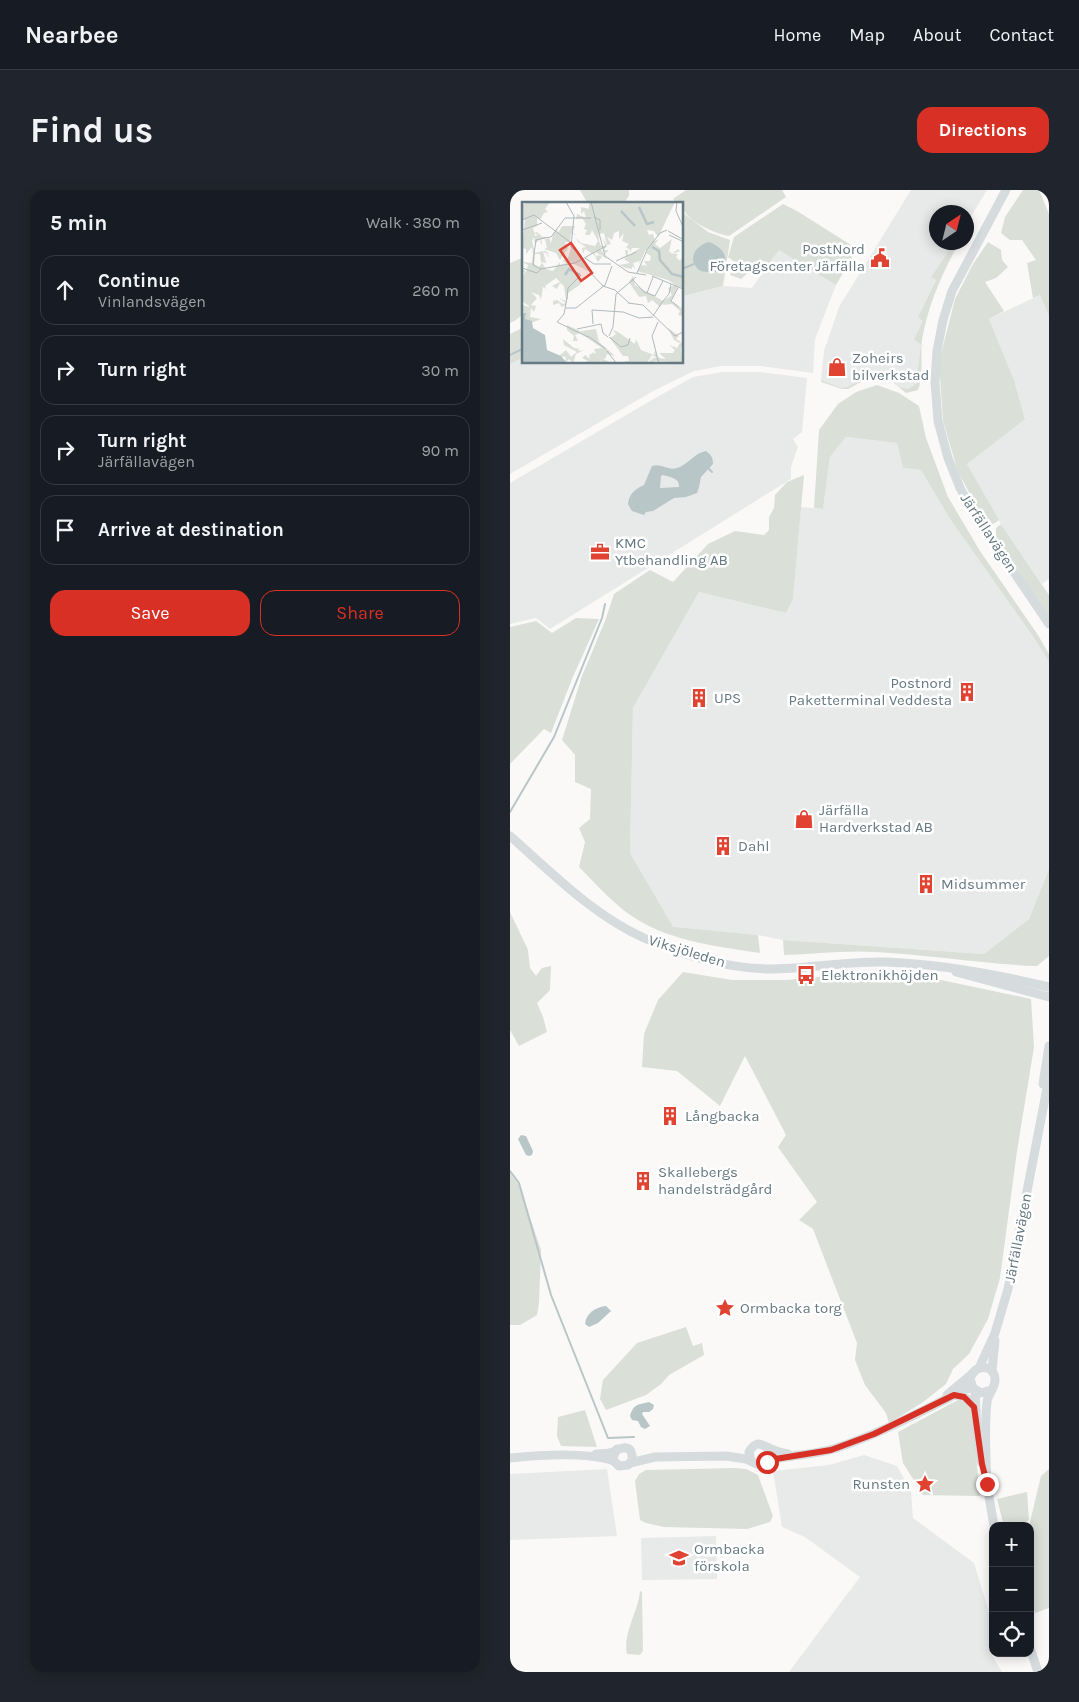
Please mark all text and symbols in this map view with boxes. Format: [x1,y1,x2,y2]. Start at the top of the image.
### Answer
text: Nearbee [25,21,119,49]
text: Home [773,24,821,46]
text: Map [849,24,885,46]
text: About [913,24,962,46]
text: Contact [990,24,1054,46]
button: Directions [917,107,1049,153]
text: Find us [30,110,153,151]
inset map [522,202,684,364]
north arrow [929,205,974,250]
text: 5 min [50,211,107,235]
text: Walk · 380 m [366,213,460,232]
place label: PostNord Företagscenter Järfälla [709,240,865,275]
public building icon: PostNord Företagscenter Järfälla [869,247,891,269]
text: Continue [98,270,180,292]
icon: ahead [51,276,79,304]
text: 260 m [412,281,459,300]
text: Vinlandsvägen [98,292,206,311]
place label: Zoheirs bilverkstad [852,349,929,384]
icon: right [51,356,79,384]
shop icon: Zoheirs bilverkstad [826,356,848,378]
text: Turn right [98,359,187,381]
text: 30 m [421,361,459,380]
text: Turn right [98,430,187,452]
icon: right [51,436,79,464]
text: 90 m [421,441,459,460]
text: Järfällavägen [98,452,195,471]
street label: Järfällavägen [957,490,1021,576]
icon: arrive [51,516,79,544]
text: Arrive at destination [98,519,284,541]
place label: KMC Ytbehandling AB [615,534,728,569]
office icon: KMC Ytbehandling AB [589,541,611,563]
button: Save [50,590,250,636]
button: Share [260,590,460,636]
place label: Postnord Paketterminal Veddesta [788,674,952,709]
building icon: Postnord Paketterminal Veddesta [956,681,978,703]
building icon: UPS [688,687,710,709]
place label: UPS [714,689,741,707]
place label: Järfälla Hardverkstad AB [819,801,933,836]
shop icon: Järfälla Hardverkstad AB [793,808,815,830]
building icon: Dahl [712,835,734,857]
place label: Dahl [738,837,769,855]
building icon: Midsummer [915,873,937,895]
place label: Midsummer [941,875,1026,893]
street label: Viksjöleden [646,931,728,971]
bus stop icon: Elektronikhöjden [795,964,817,986]
place label: Elektronikhöjden [821,966,939,984]
building icon: Långbacka [659,1105,681,1127]
place label: Långbacka [685,1107,759,1125]
place label: Skallebergs handelsträdgård [658,1163,772,1198]
building icon: Skallebergs handelsträdgård [632,1170,654,1192]
street label: Järfällavägen [1001,1192,1035,1284]
place icon: Ormbacka torg [714,1297,736,1319]
place label: Ormbacka torg [740,1299,842,1317]
route start [756,1451,779,1474]
place icon: Runsten [914,1473,936,1495]
route end [976,1473,999,1496]
place label: Runsten [852,1475,910,1493]
map controls [989,1522,1034,1657]
button: + [989,1522,1034,1567]
place label: Ormbacka förskola [694,1540,765,1575]
school or university icon: Ormbacka förskola [668,1547,690,1569]
button: − [989,1567,1034,1612]
button: locate [989,1612,1034,1657]

